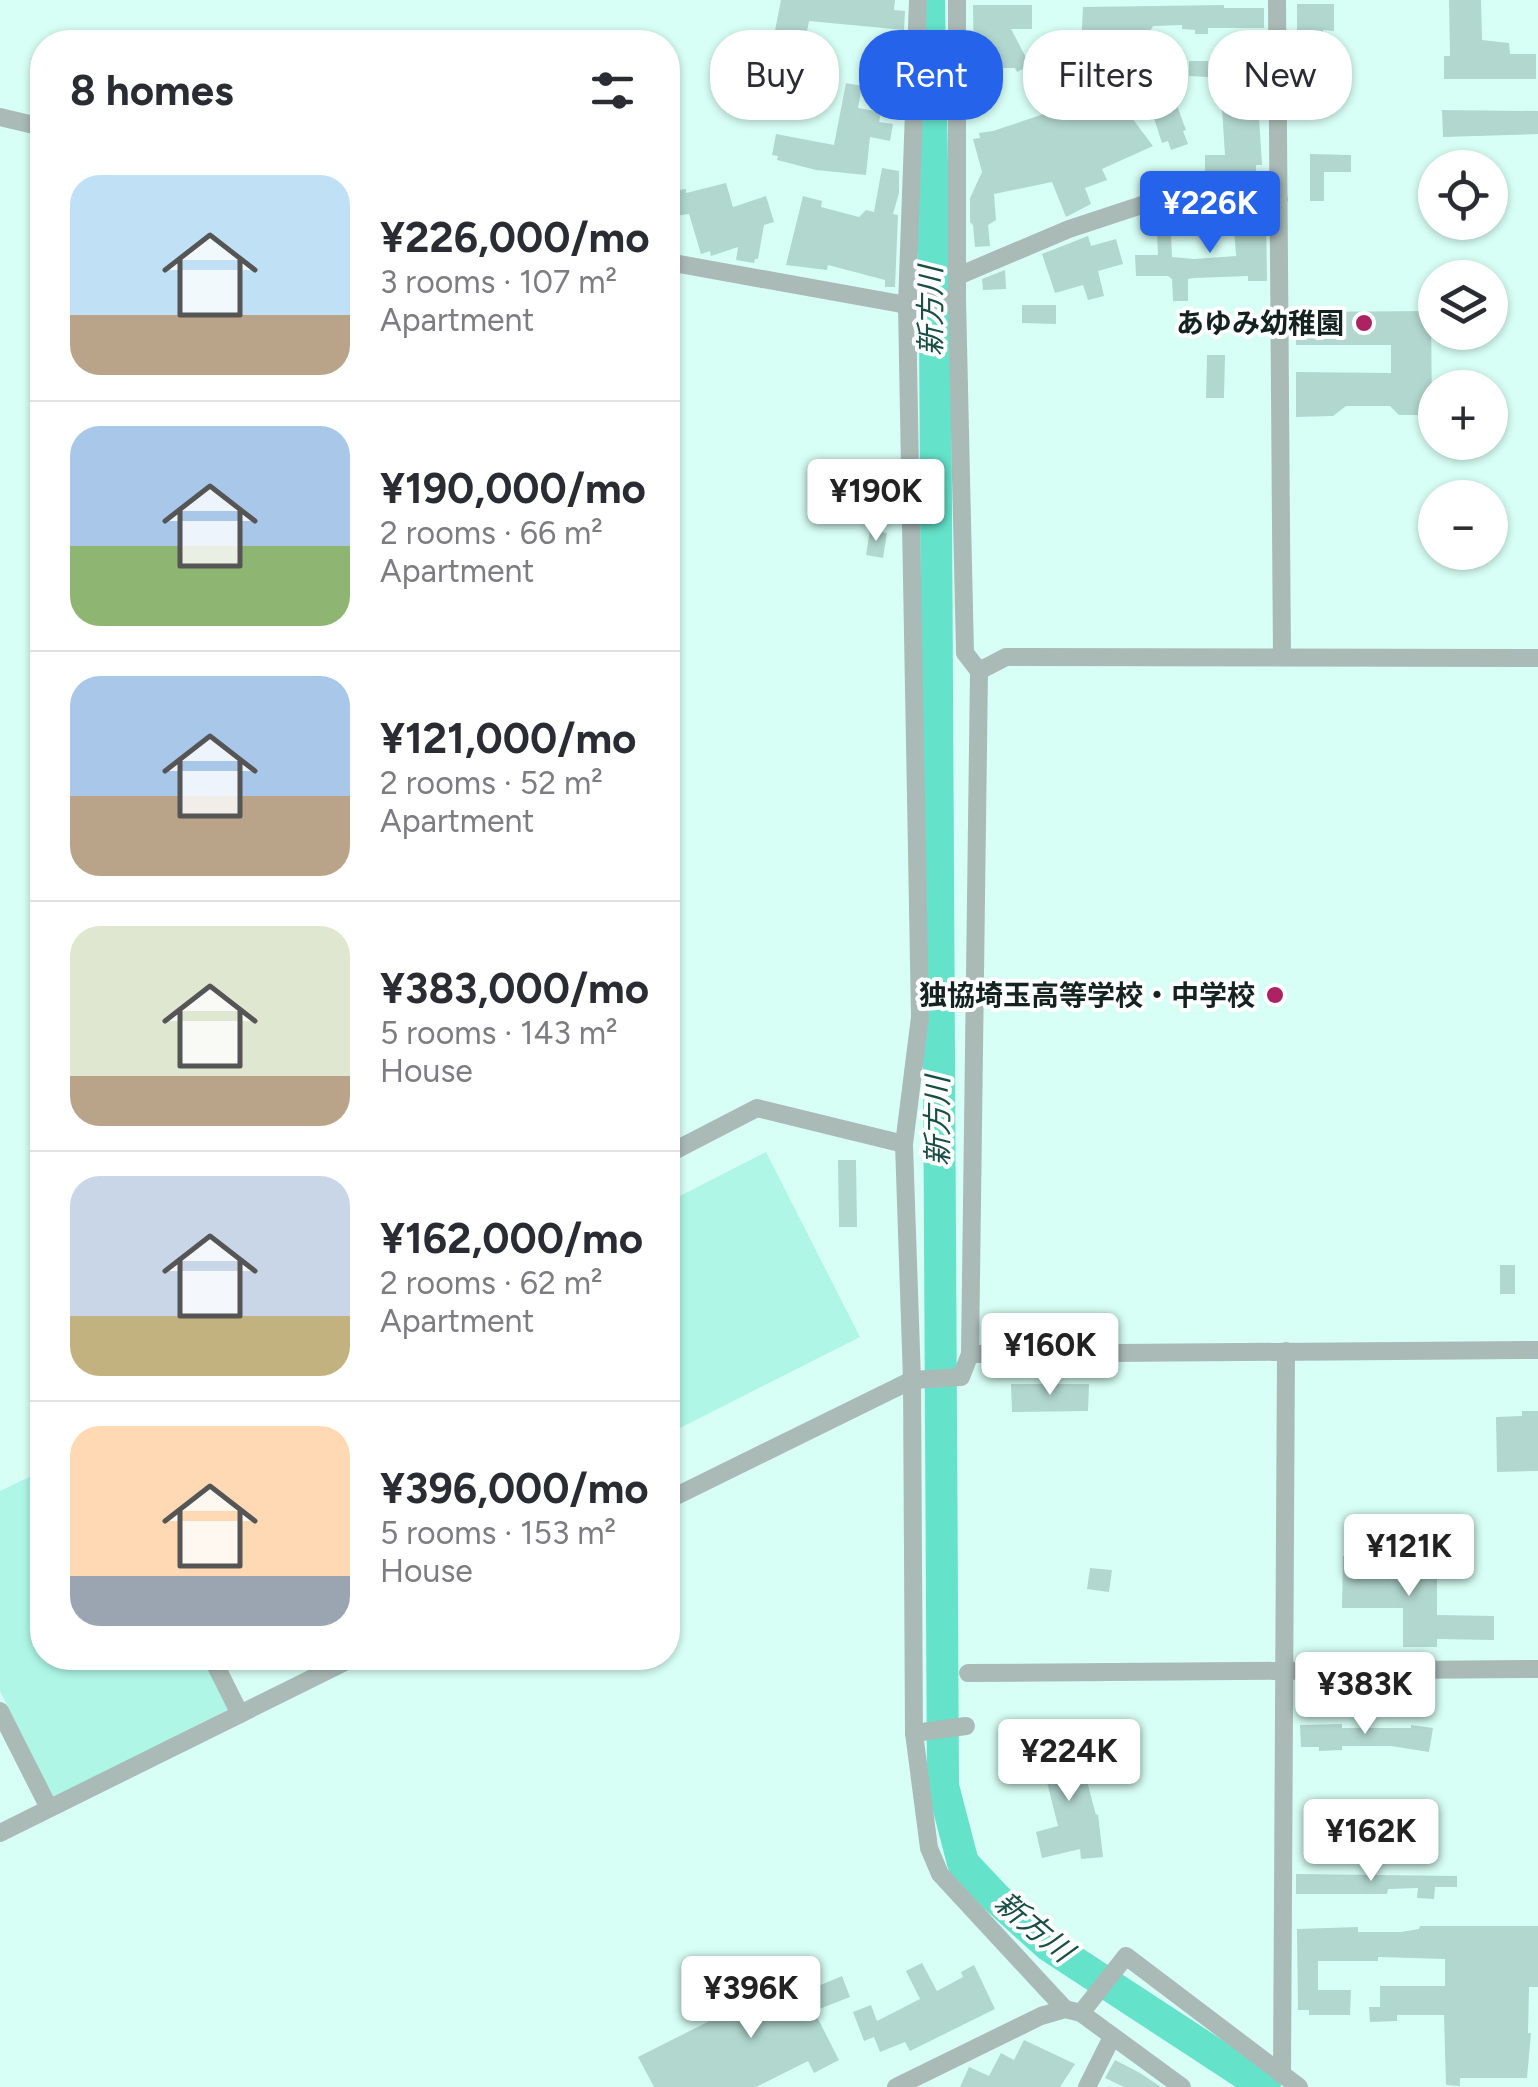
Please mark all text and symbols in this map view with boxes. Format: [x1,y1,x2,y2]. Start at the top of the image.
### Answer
chip: Buy [710,30,839,120]
chip: Rent [859,30,1003,120]
chip: Filters [1023,30,1188,120]
chip: New [1208,30,1352,120]
icon: filters [585,63,640,118]
text: 8 homes [70,65,234,116]
map controls [1418,150,1508,570]
button: locate [1418,150,1508,240]
pin: ¥226K [1140,171,1280,256]
text: ¥226K [1162,184,1258,222]
text: ¥226,000/mo [380,212,650,263]
icon: home [150,215,270,335]
button: layers [1418,260,1508,350]
text: 3 rooms · 107 m² [380,263,617,301]
water label: 新方川 [912,263,949,356]
text: Apartment [380,301,534,339]
place label: あゆみ幼稚園 [1176,306,1344,340]
marker: あゆみ幼稚園 [1353,312,1375,334]
button: + [1418,370,1508,460]
pin: ¥190K [806,459,946,544]
text: ¥190,000/mo [380,463,646,514]
icon: home [150,466,270,586]
text: ¥190K [829,472,923,510]
button: − [1418,480,1508,570]
text: 2 rooms · 66 m² [380,514,603,552]
text: Apartment [380,552,534,590]
text: ¥121,000/mo [380,713,636,764]
icon: home [150,716,270,836]
text: 2 rooms · 52 m² [380,764,603,802]
text: Apartment [380,802,534,840]
text: ¥383,000/mo [380,963,649,1014]
icon: home [150,966,270,1086]
place label: 独協埼玉高等学校・中学校 [919,978,1255,1012]
marker: 独協埼玉高等学校・中学校 [1264,984,1286,1006]
text: 5 rooms · 143 m² [380,1014,618,1052]
text: House [380,1052,473,1090]
water label: 新方川 [919,1073,956,1166]
text: ¥162,000/mo [380,1213,643,1264]
icon: home [150,1216,270,1336]
text: 2 rooms · 62 m² [380,1264,603,1302]
text: Apartment [380,1302,534,1340]
pin: ¥160K [980,1313,1120,1398]
text: ¥160K [1003,1326,1097,1364]
text: ¥396,000/mo [380,1463,649,1514]
icon: home [150,1466,270,1586]
text: 5 rooms · 153 m² [380,1514,616,1552]
pin: ¥121K [1339,1514,1479,1599]
text: ¥121K [1366,1527,1452,1565]
text: House [380,1552,473,1590]
pin: ¥383K [1295,1652,1435,1737]
text: ¥383K [1317,1665,1413,1703]
pin: ¥224K [999,1719,1139,1804]
text: ¥224K [1020,1732,1118,1770]
pin: ¥162K [1301,1799,1441,1884]
text: ¥162K [1326,1812,1416,1850]
water label: 新方川 [988,1884,1083,1972]
pin: ¥396K [681,1956,821,2041]
text: ¥396K [703,1969,799,2007]

